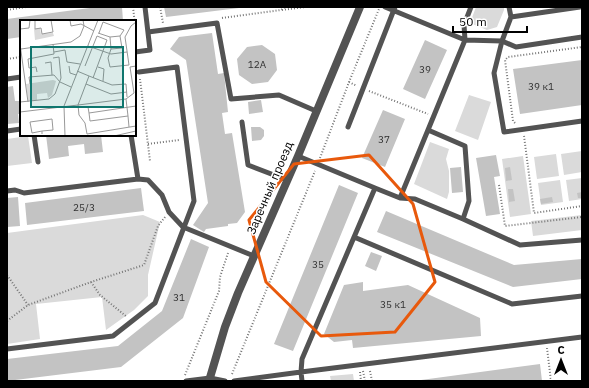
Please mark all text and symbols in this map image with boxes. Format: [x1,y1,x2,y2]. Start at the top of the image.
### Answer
scale bar [453,8,527,34]
text: 50 m [459,14,487,29]
inset map [20,20,136,136]
house number: 12А [248,58,267,71]
house number: 39 [419,63,431,76]
house number: 39 к1 [528,80,554,93]
house number: 37 [378,133,390,146]
street label: Заречный проезд [243,139,296,237]
house number: 25/3 [73,201,95,214]
house number: 35 [312,258,324,271]
house number: 31 [173,291,185,304]
house number: 35 к1 [380,298,406,311]
north arrow [541,340,581,380]
text: С [557,343,565,357]

